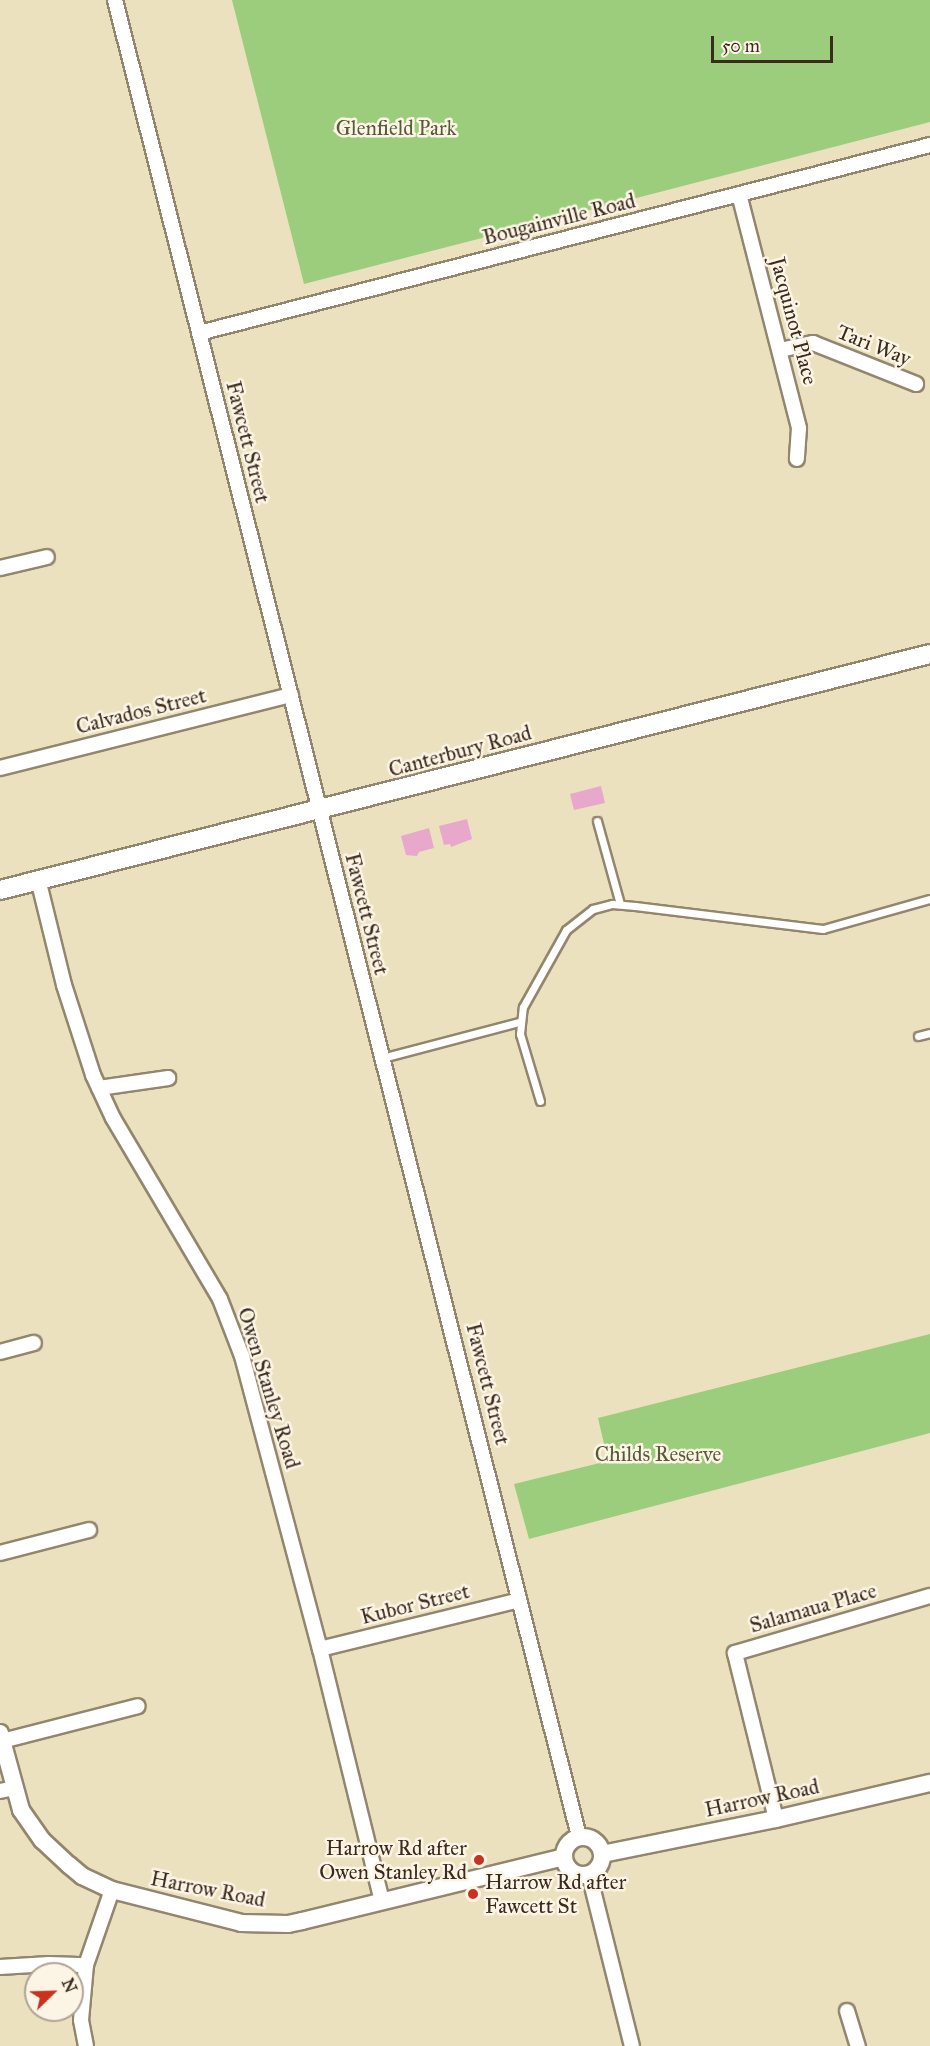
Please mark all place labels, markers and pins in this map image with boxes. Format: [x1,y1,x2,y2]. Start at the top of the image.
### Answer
place label: Harrow Rd after Owen Stanley Rd [319,1835,467,1885]
marker: Harrow Rd after Owen Stanley Rd [472,1853,486,1867]
place label: Harrow Rd after Fawcett St [485,1869,626,1919]
marker: Harrow Rd after Fawcett St [466,1887,480,1901]

